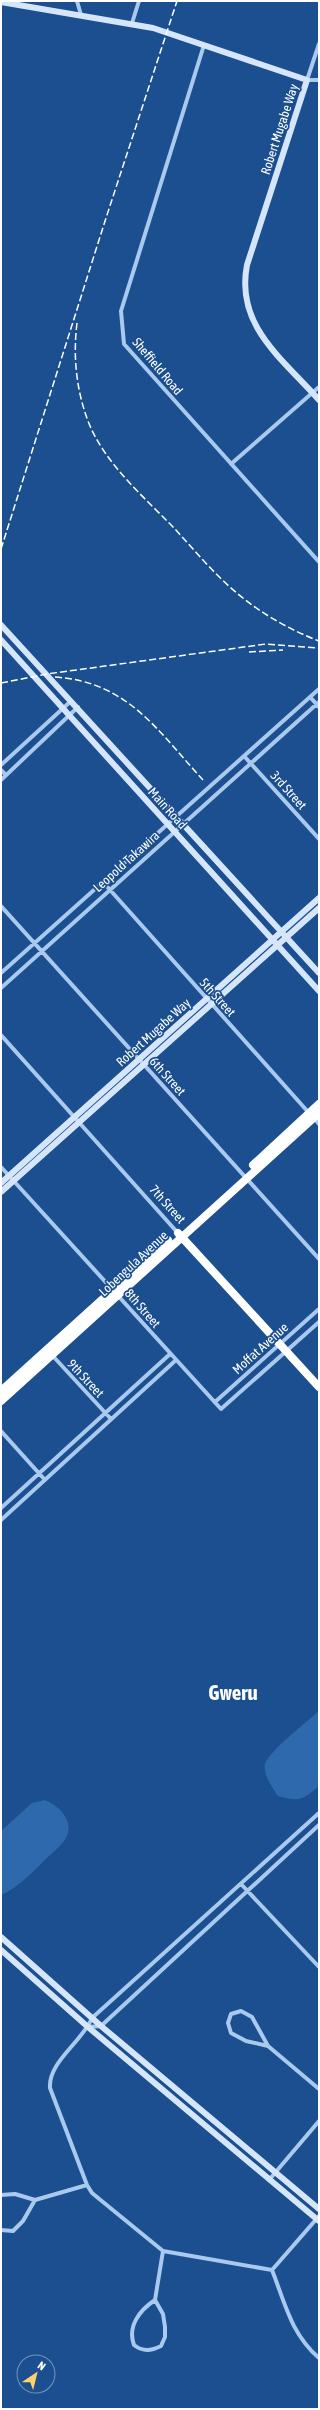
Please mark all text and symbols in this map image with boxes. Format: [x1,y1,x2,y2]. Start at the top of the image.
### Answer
street label: Robert Mugabe Way [258,81,301,176]
street label: Sheffield Road [129,335,186,398]
street label: 3rd Street [268,768,310,813]
street label: Main Road [145,784,190,832]
street label: Leopold Takawira [90,828,162,895]
street label: 5th Street [197,975,239,1020]
street label: Robert Mugabe Way [113,995,194,1070]
street label: 6th Street [147,1054,189,1099]
street label: 7th Street [147,1182,189,1227]
street label: Lobengula Avenue [96,1228,171,1299]
street label: 8th Street [122,1286,164,1331]
street label: Moffat Avenue [230,1320,291,1377]
street label: 9th Street [64,1356,107,1401]
district label: Gweru [208,1680,258,1704]
north arrow [16,2354,56,2394]
text: N [36,2359,48,2373]

